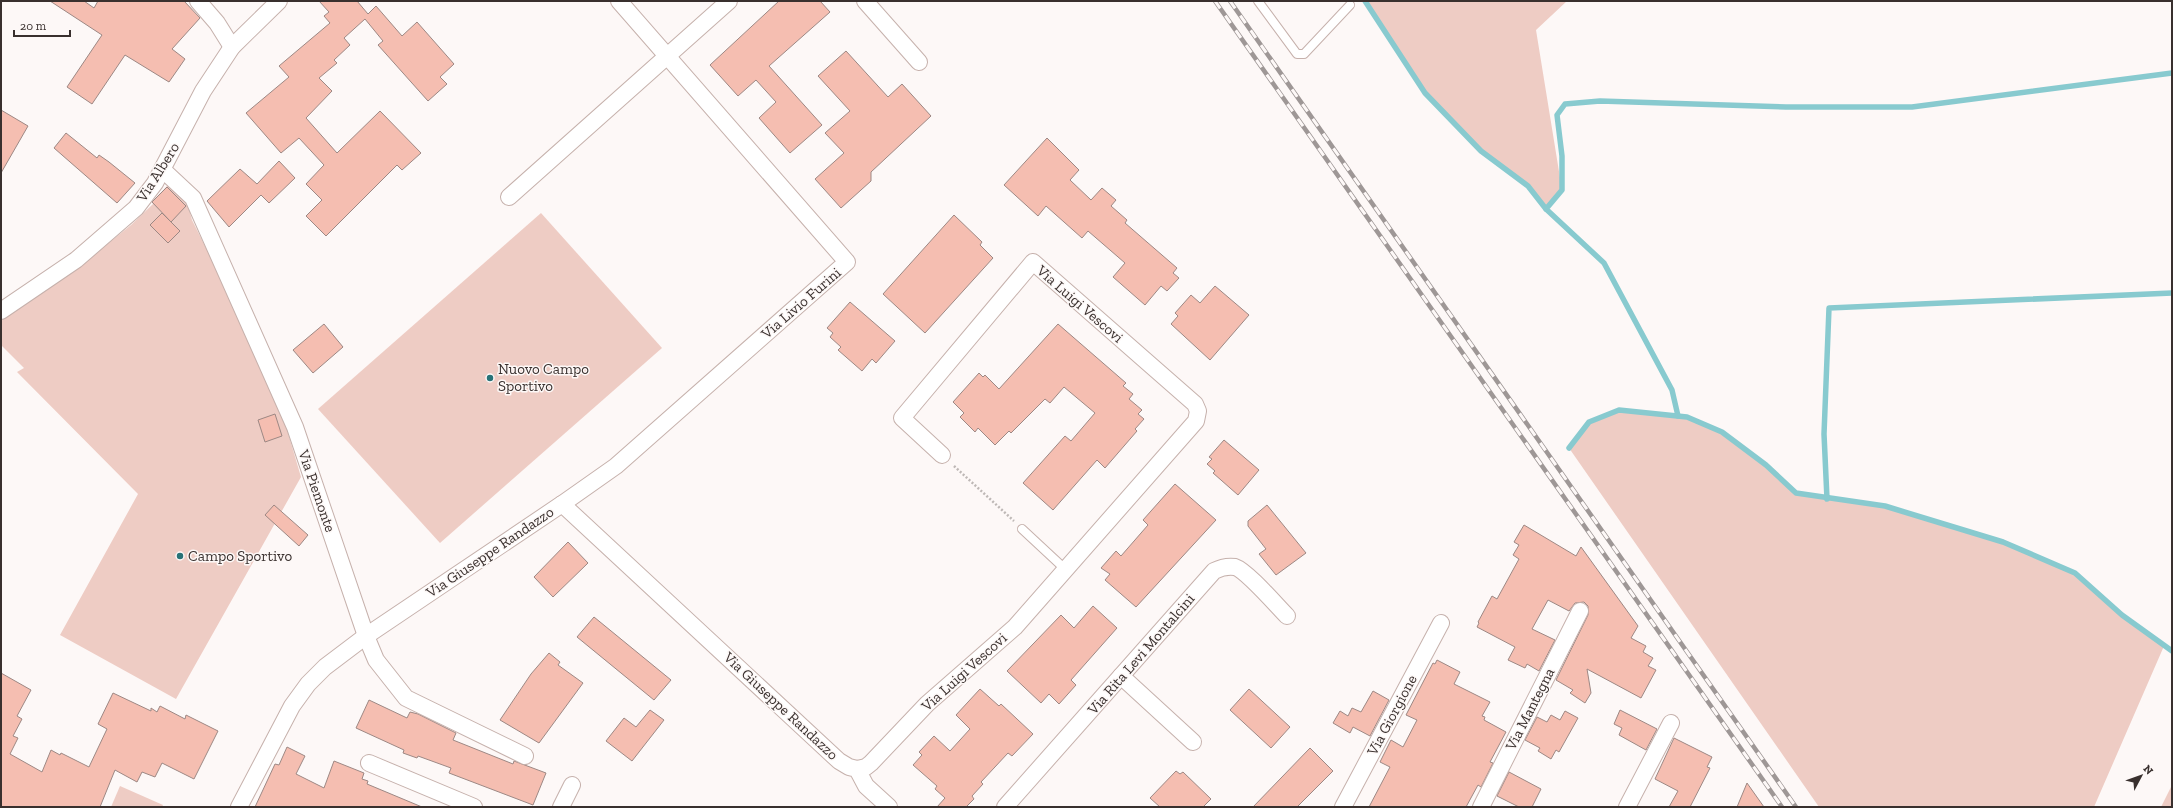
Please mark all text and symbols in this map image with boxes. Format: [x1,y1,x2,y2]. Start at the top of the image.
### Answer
scale bar [14,12,70,38]
text: 20 m [20,19,47,33]
street label: Via Albero [132,139,183,206]
street label: Via Luigi Vescovi [1032,261,1127,346]
street label: Via Livio Furini [757,264,844,343]
place label: Nuovo Campo Sportivo [498,360,589,395]
marker: Nuovo Campo Sportivo [485,373,495,383]
street label: Via Piemonte [294,446,340,535]
street label: Via Giuseppe Randazzo [422,502,557,602]
place label: Campo Sportivo [188,547,292,565]
marker: Campo Sportivo [175,551,185,561]
street label: Via Rita Levi Montalcini [1083,590,1198,719]
street label: Via Luigi Vescovi [917,629,1010,716]
street label: Via Giuseppe Randazzo [719,648,842,764]
street label: Via Mantegna [1501,665,1558,754]
street label: Via Giorgione [1363,672,1421,759]
north arrow [2121,756,2161,796]
text: N [2141,762,2156,778]

